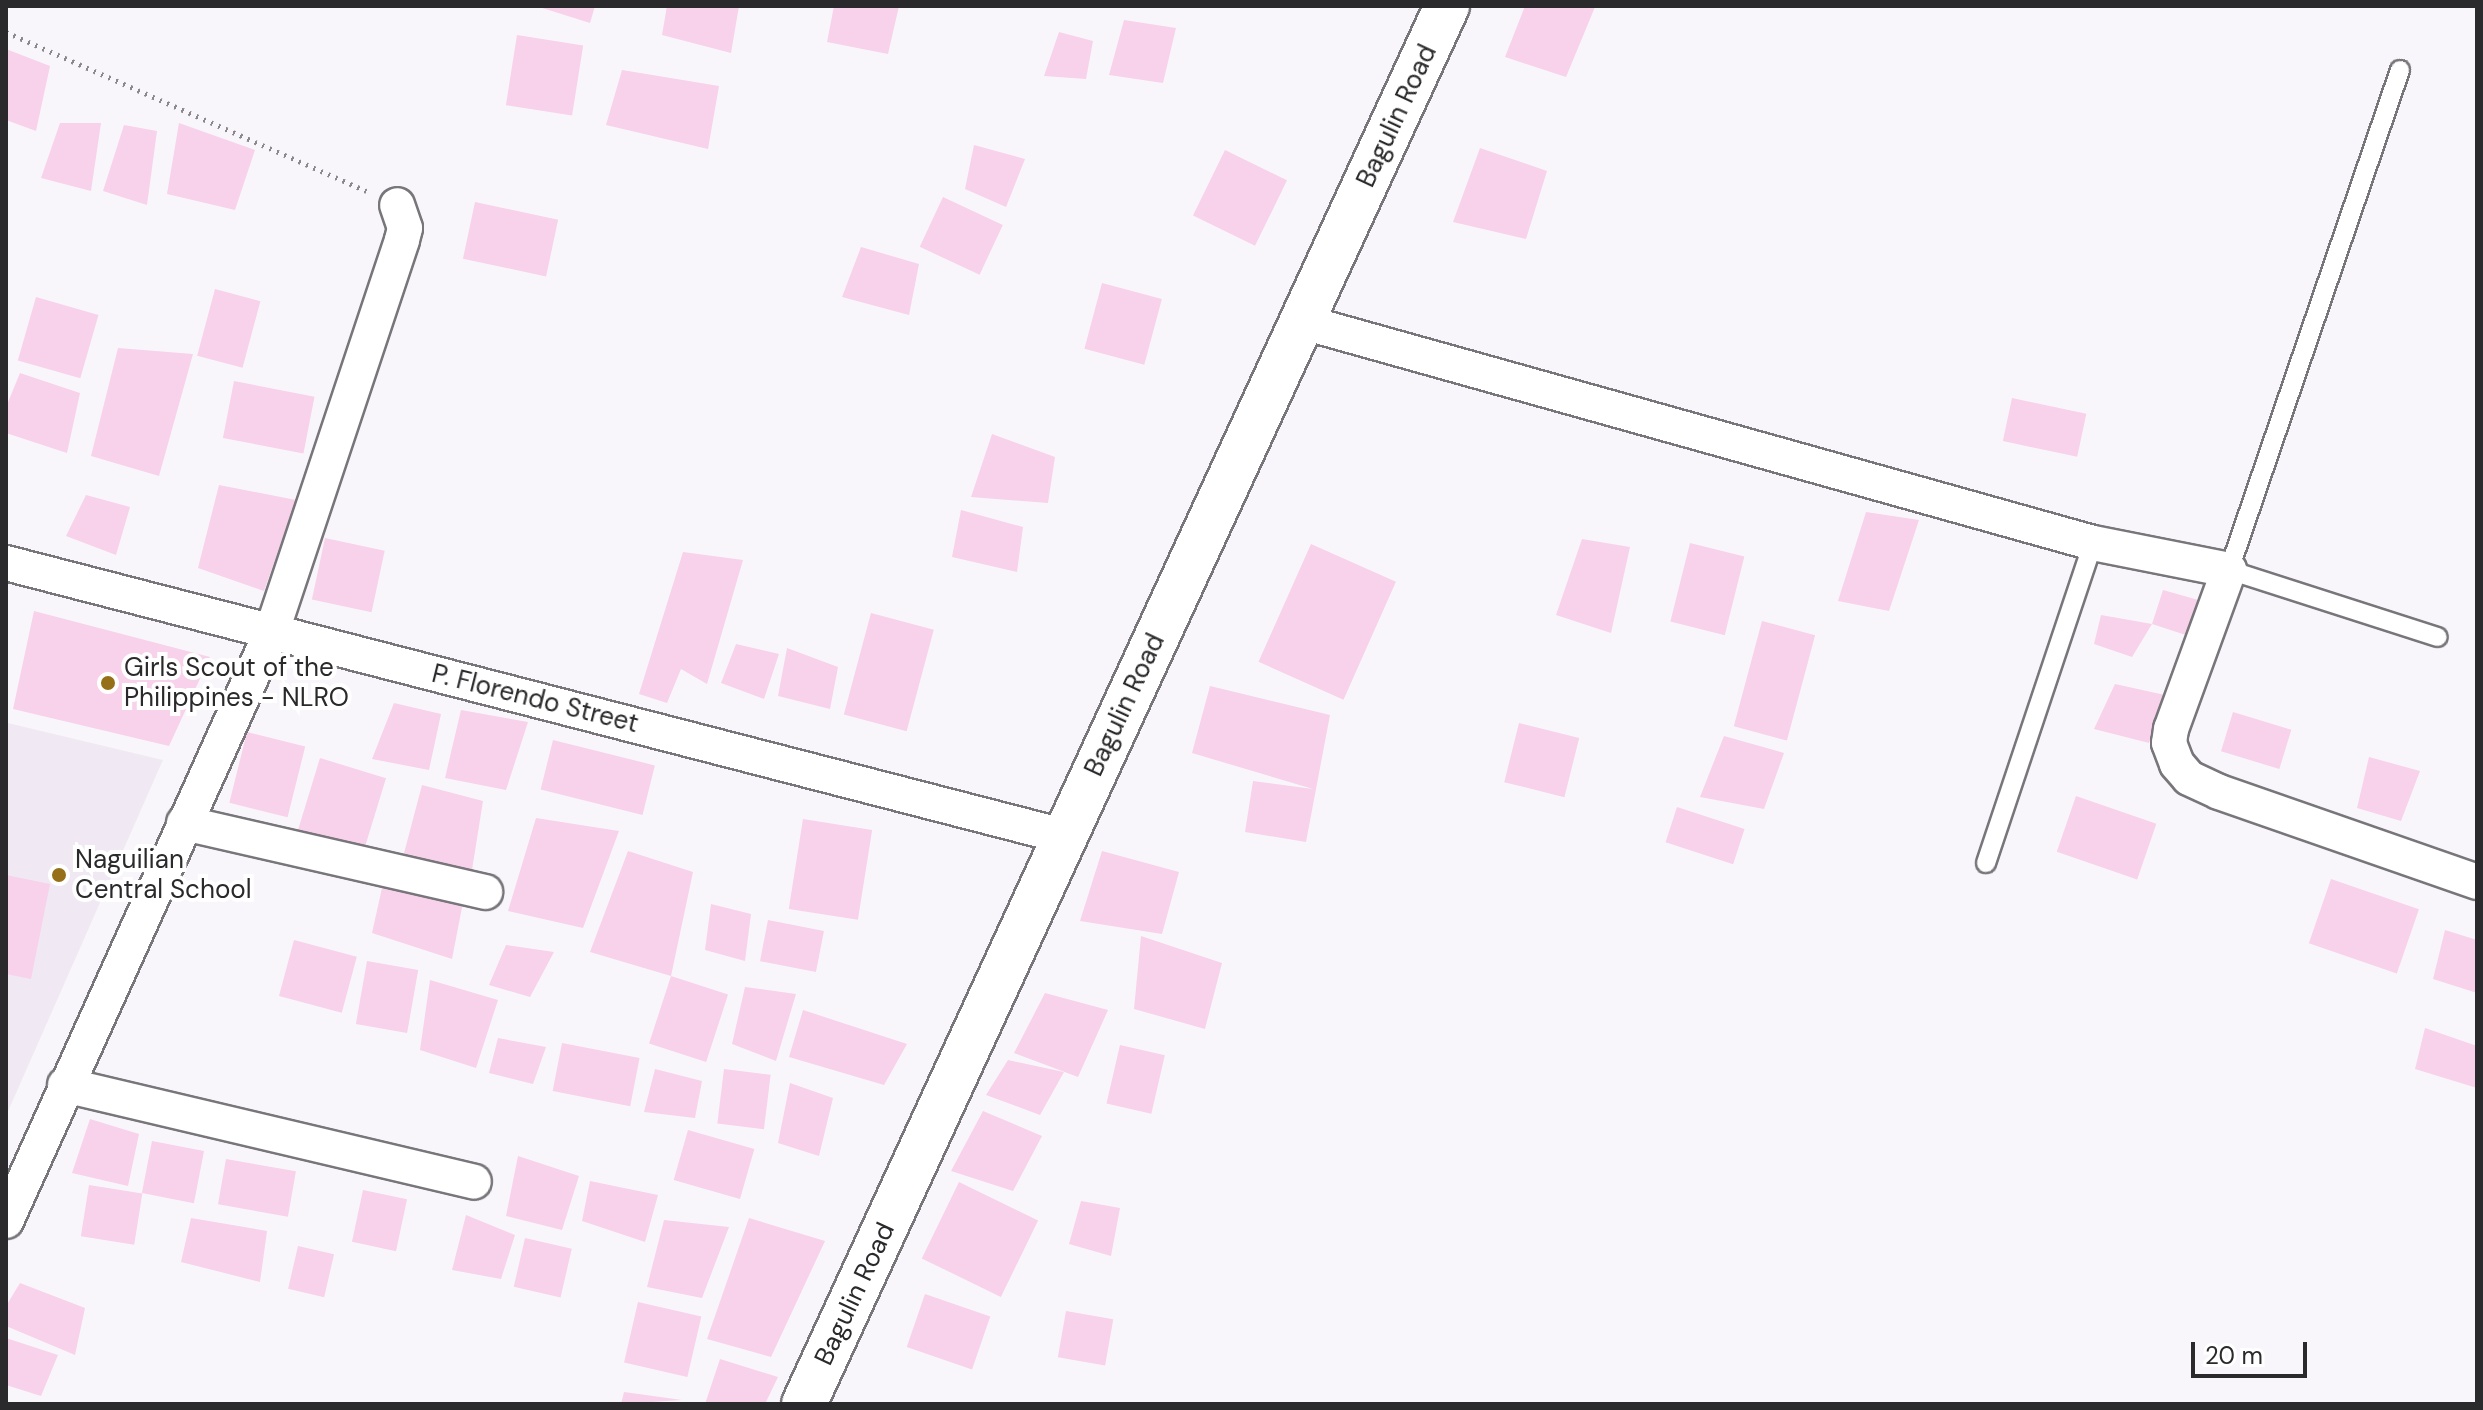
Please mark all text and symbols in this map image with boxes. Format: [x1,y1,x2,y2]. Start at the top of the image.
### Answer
street label: Bagulin Road [1350,40,1444,192]
street label: Bagulin Road [1078,629,1172,781]
place label: Girls Scout of the Philippines - NLRO [124,652,349,714]
street label: P. Florendo Street [429,658,641,740]
marker: Girls Scout of the Philippines - NLRO [99,674,117,692]
place label: Naguilian Central School [75,844,252,906]
marker: Naguilian Central School [50,866,68,884]
street label: Bagulin Road [808,1218,902,1370]
scale bar [2195,1326,2311,1376]
text: 20 m [2205,1340,2263,1371]

